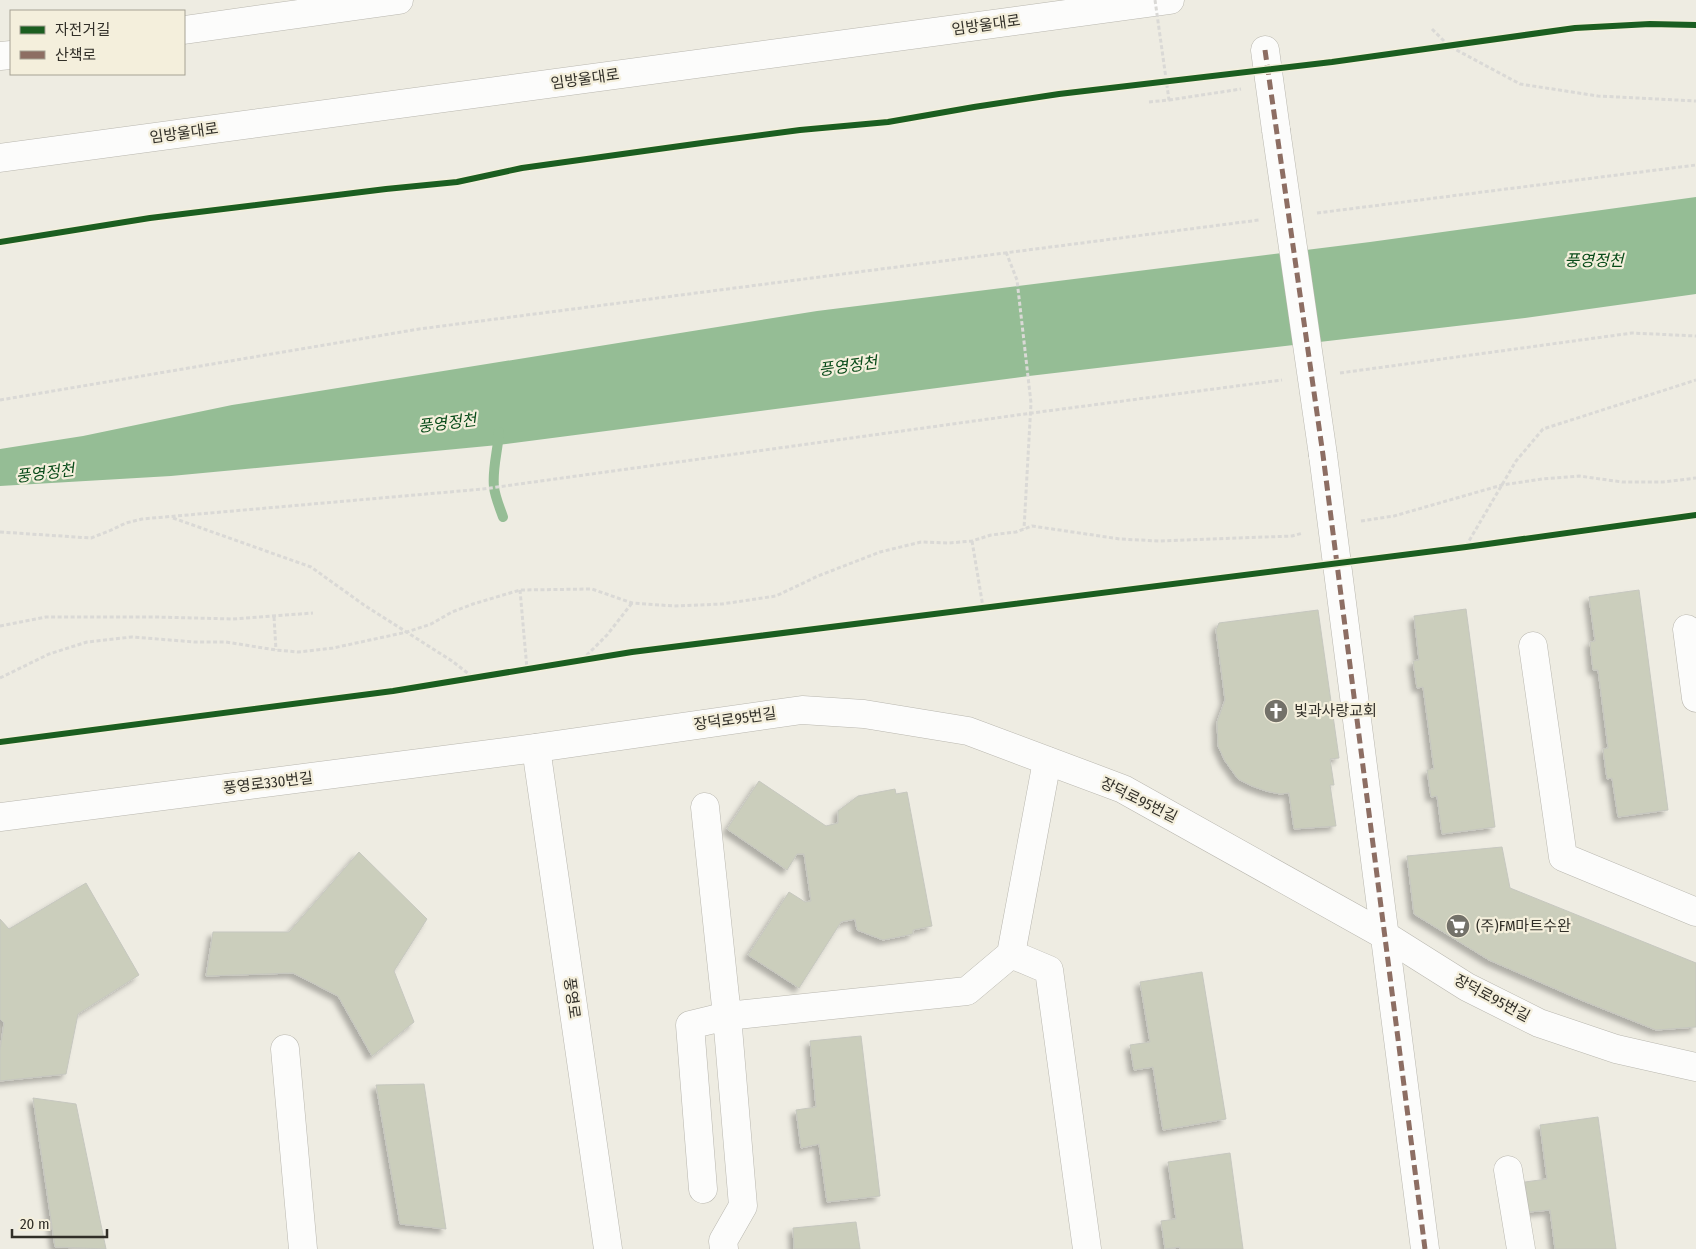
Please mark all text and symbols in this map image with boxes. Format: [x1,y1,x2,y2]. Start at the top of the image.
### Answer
legend [10,10,185,75]
street label: 임방울대로 [951,11,1021,39]
text: 자전거길 [55,21,110,39]
text: 산책로 [55,46,96,64]
street label: 임방울대로 [550,65,620,93]
street label: 임방울대로 [149,119,219,147]
water label: 풍영정천 [1565,251,1626,270]
water label: 풍영정천 [818,352,881,380]
water label: 풍영정천 [417,410,480,436]
water label: 풍영정천 [15,460,78,486]
church icon: 빛과사랑교회 [1263,698,1289,724]
place label: 빛과사랑교회 [1294,702,1377,720]
street label: 장덕로95번길 [693,704,777,734]
street label: 풍영로330번길 [222,769,314,797]
street label: 장덕로95번길 [1098,774,1180,826]
supermarket icon: (주)FM마트수완 [1445,913,1471,939]
place label: (주)FM마트수완 [1476,917,1571,935]
street label: 장덕로95번길 [1451,971,1533,1025]
street label: 풍영로 [560,976,584,1020]
scale bar [12,1206,108,1238]
text: 20 m [20,1215,50,1233]

